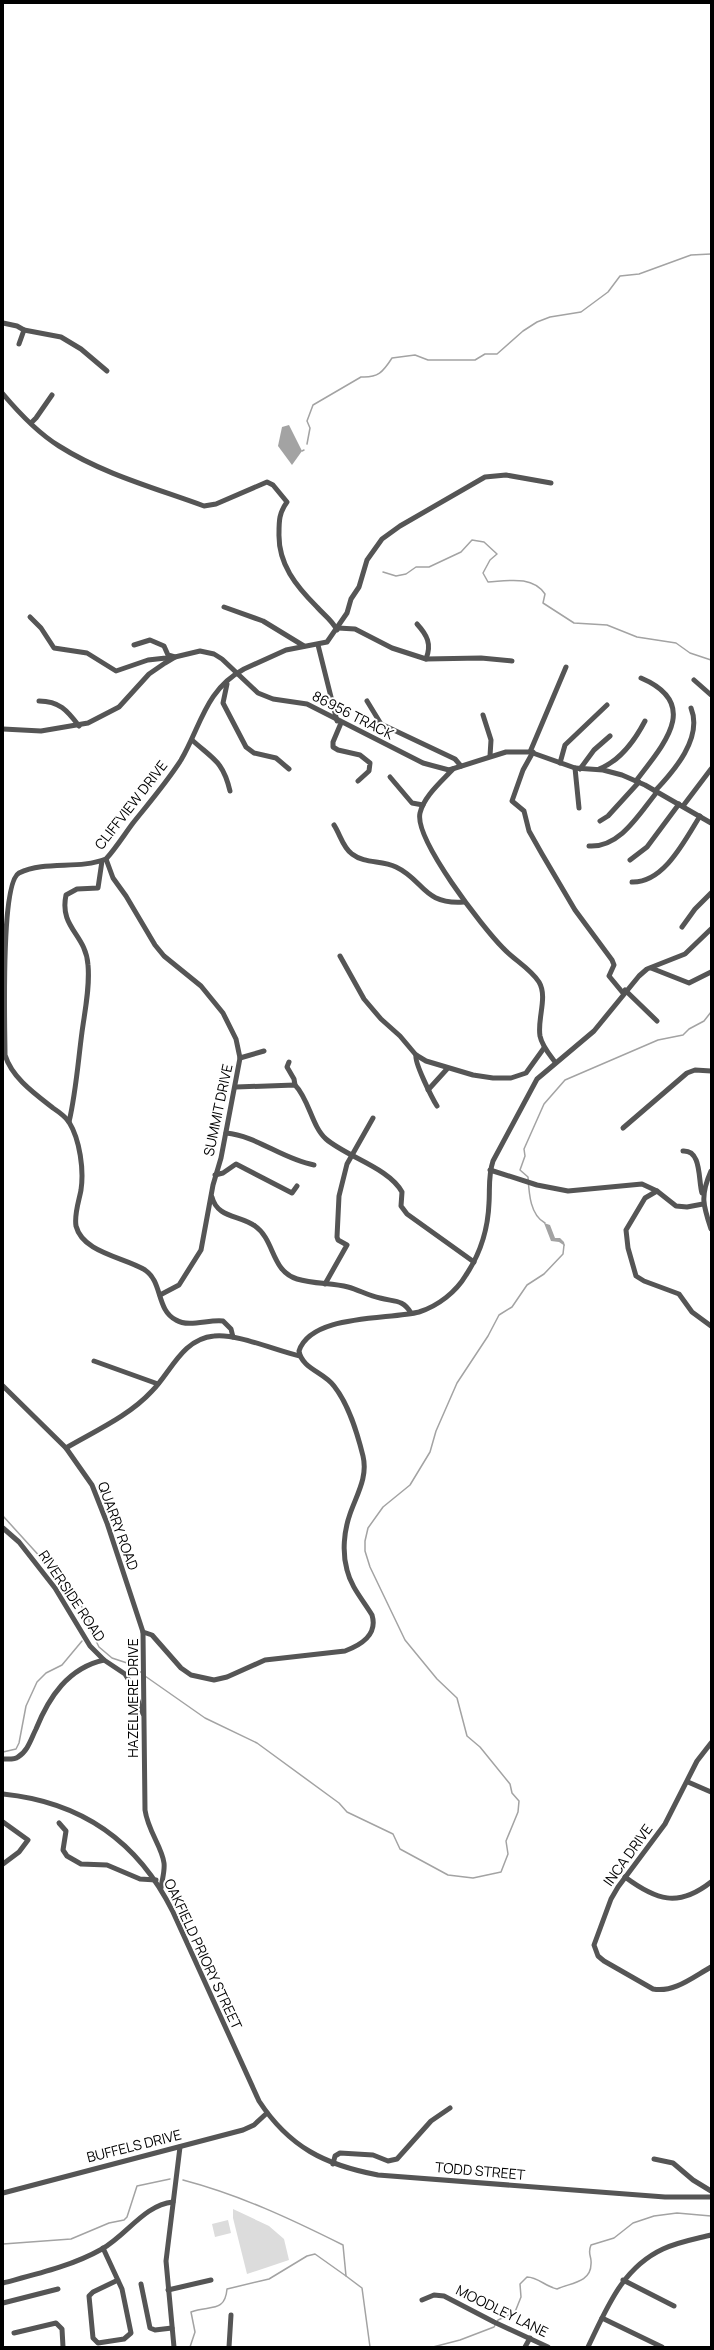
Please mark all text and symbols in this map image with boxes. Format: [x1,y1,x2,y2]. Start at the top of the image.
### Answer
street label: 86956 TRACK [309,686,398,744]
street label: CLIFFVIEW DRIVE [90,756,171,853]
street label: SUMMIT DRIVE [198,1062,237,1158]
street label: QUARRY ROAD [94,1479,143,1573]
street label: RIVERSIDE ROAD [35,1546,110,1645]
street label: HAZELMERE DRIVE [123,1638,142,1758]
street label: INCA DRIVE [599,1820,657,1889]
street label: OAKFIELD PRIORY STREET [160,1875,247,2033]
street label: BUFFELS DRIVE [85,2125,183,2166]
street label: TODD STREET [434,2157,526,2184]
street label: MOODLEY LANE [453,2280,551,2341]

